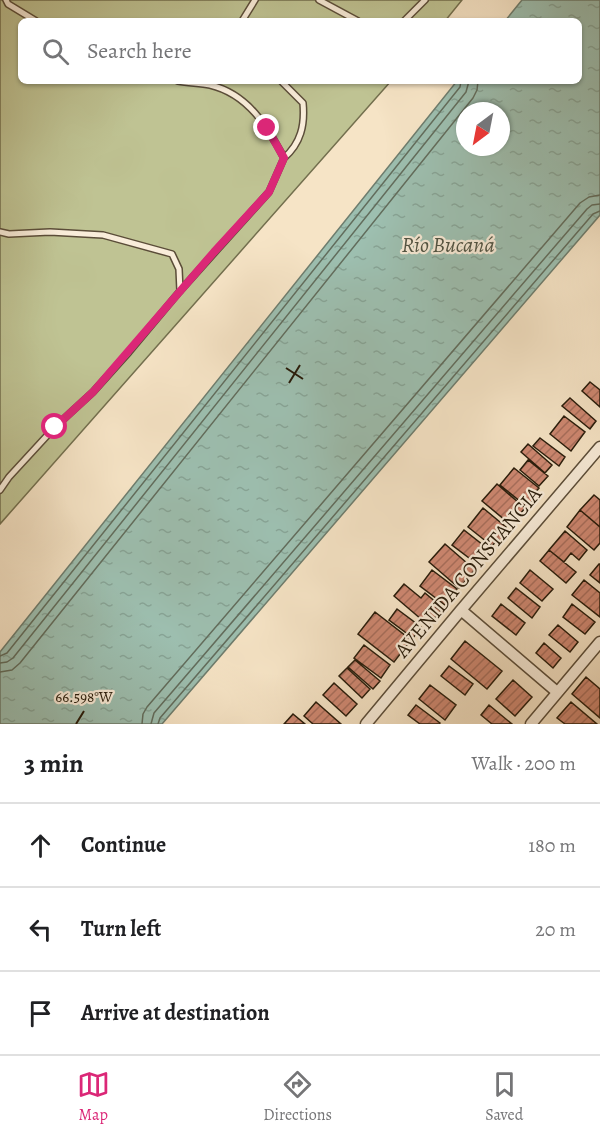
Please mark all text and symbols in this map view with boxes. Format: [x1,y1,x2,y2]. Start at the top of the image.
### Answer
search box [18,18,582,84]
icon: search [39,35,72,68]
text: Search here [87,36,192,66]
north arrow [456,102,510,156]
route end [253,114,279,140]
water label: Río Bucaná [401,230,495,260]
route start [41,413,67,439]
street label: AVENIDA CONSTANCIA [388,480,548,664]
text: 66.598°W [55,687,113,707]
text: 3 min [24,746,84,781]
text: Walk · 200 m [472,750,576,777]
icon: ahead [24,829,57,862]
text: Continue [81,830,166,860]
text: 180 m [528,832,576,859]
icon: left [24,913,57,946]
text: Turn left [81,914,161,944]
text: 20 m [535,916,576,943]
icon: arrive [24,997,57,1030]
text: Arrive at destination [81,998,270,1028]
tab: Map [77,1068,110,1126]
tab: Directions [263,1068,332,1126]
tab: Saved [485,1068,523,1126]

